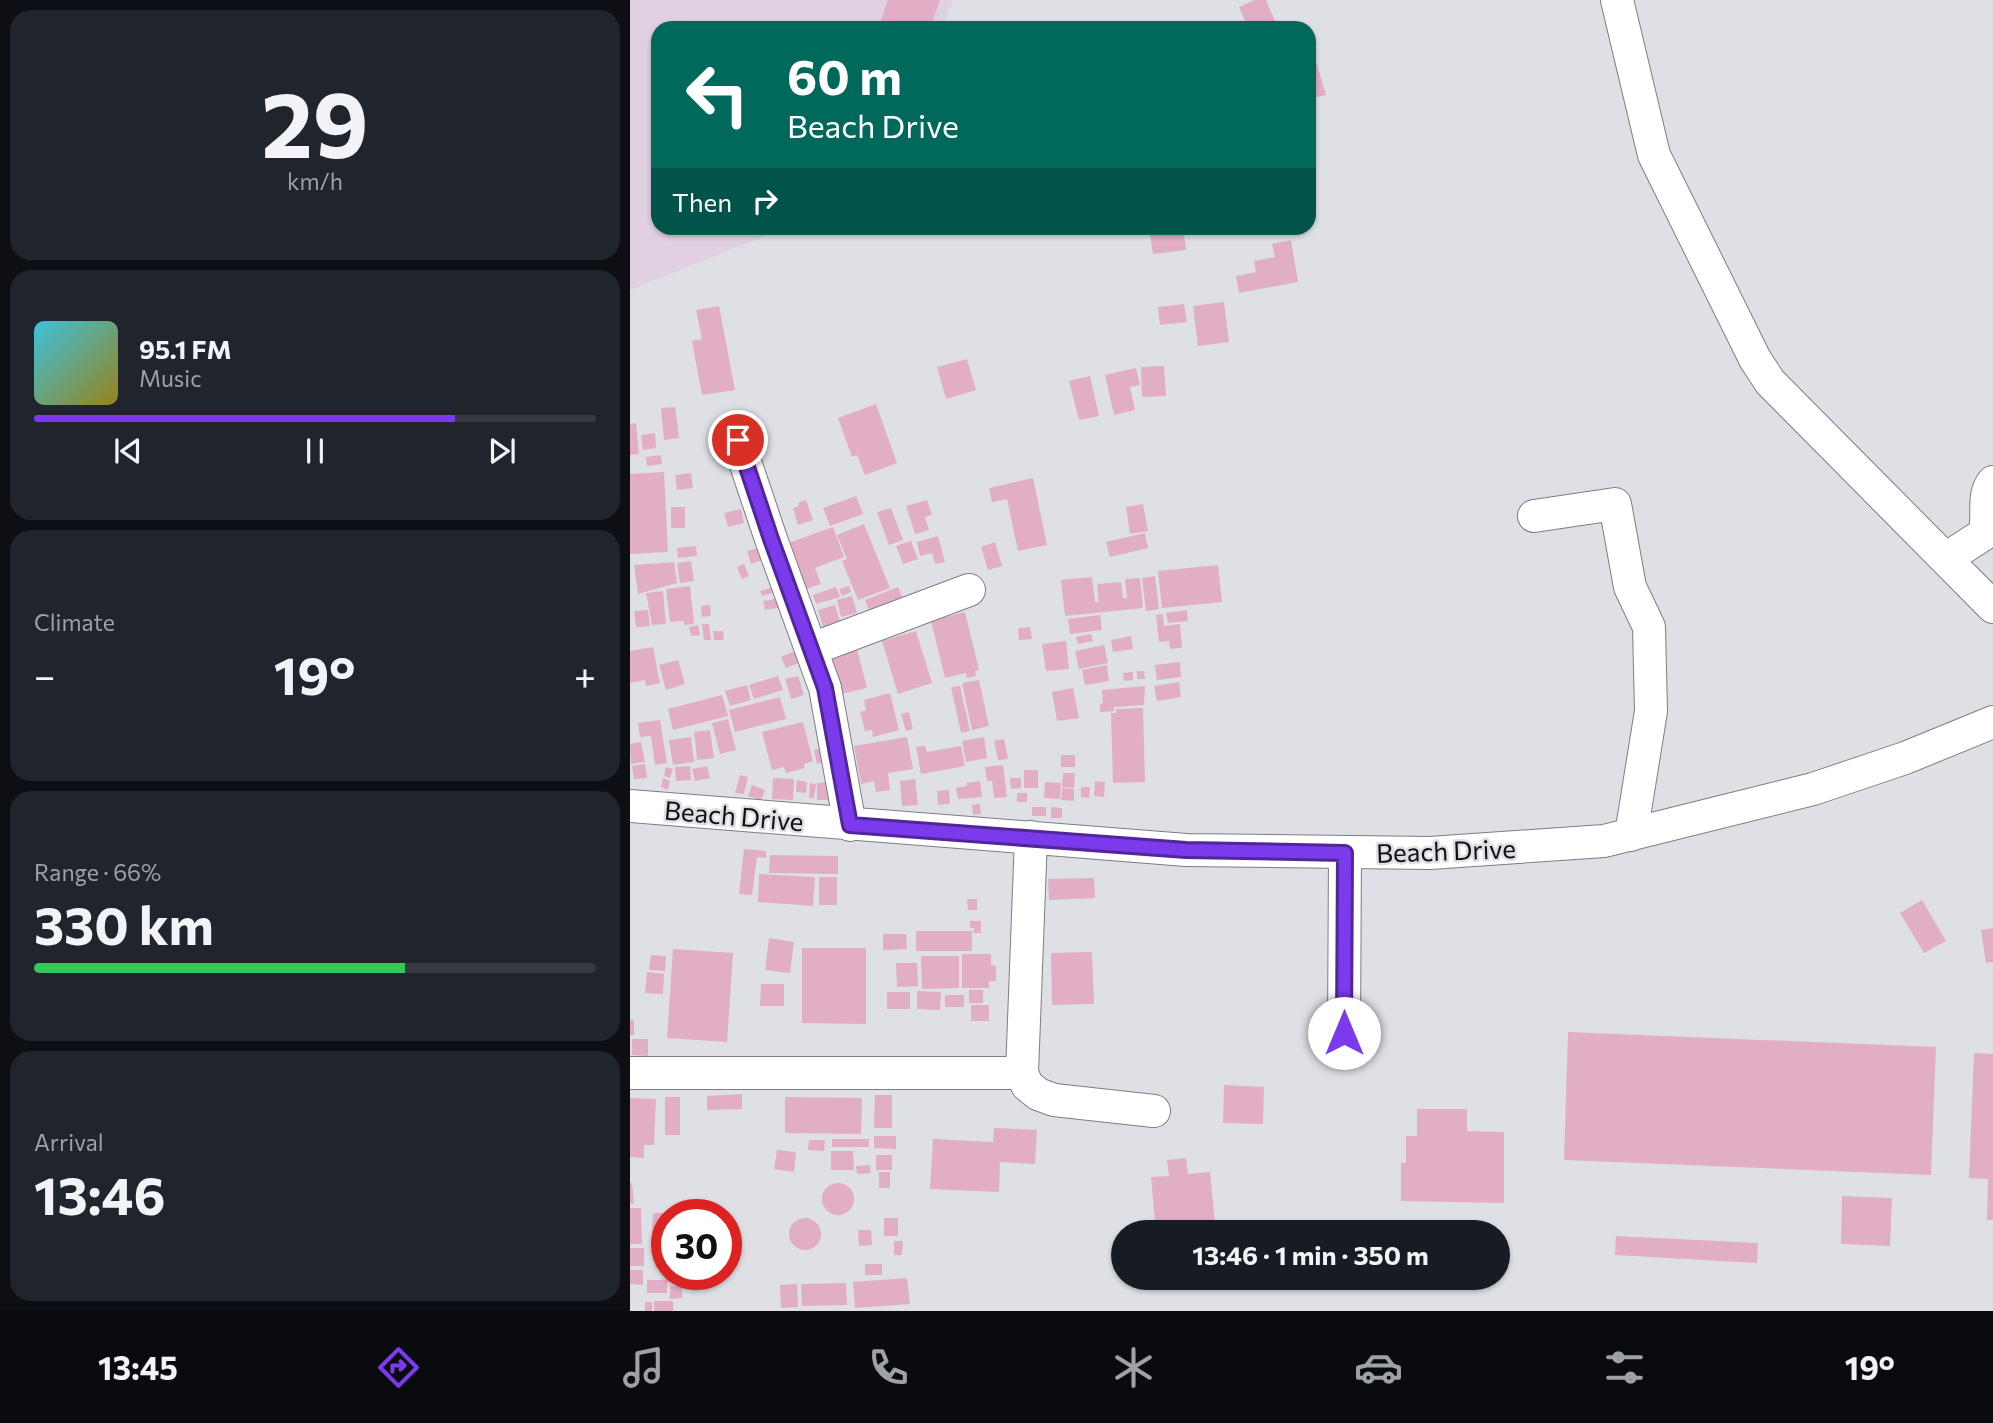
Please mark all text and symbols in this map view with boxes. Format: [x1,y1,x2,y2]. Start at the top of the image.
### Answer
text: 60 m [787,45,902,105]
icon: left [672,49,763,140]
text: 29 [261,65,369,177]
text: Beach Drive [787,105,959,145]
text: km/h [287,167,343,195]
icon: right [746,182,784,220]
text: Then [672,186,732,217]
text: 95.1 FM [139,333,232,364]
text: Music [139,364,202,392]
pin [708,410,768,470]
icon: arrive [719,421,757,459]
icon: previous [109,432,147,470]
icon: pause [296,432,334,470]
icon: next [483,432,521,470]
text: Climate [34,608,115,636]
text: 19° [274,642,355,706]
text: − [34,651,56,698]
text: + [574,651,596,698]
street label: Beach Drive [663,793,805,837]
street label: Beach Drive [1376,832,1516,868]
text: Range · 66% [34,858,161,886]
text: 330 km [34,892,214,956]
position arrow [1307,996,1381,1070]
text: Arrival [34,1128,104,1156]
text: 13:46 [34,1162,166,1226]
speed limit sign: 30 [651,1199,742,1290]
text: 13:46 · 1 min · 350 m [1192,1239,1429,1270]
icon: directions [374,1343,423,1392]
icon: music [619,1343,668,1392]
icon: phone [864,1343,913,1392]
icon: climate [1109,1343,1158,1392]
icon: car [1354,1343,1403,1392]
icon: filters [1600,1343,1649,1392]
text: 13:45 [98,1347,178,1387]
text: 19° [1845,1347,1895,1387]

